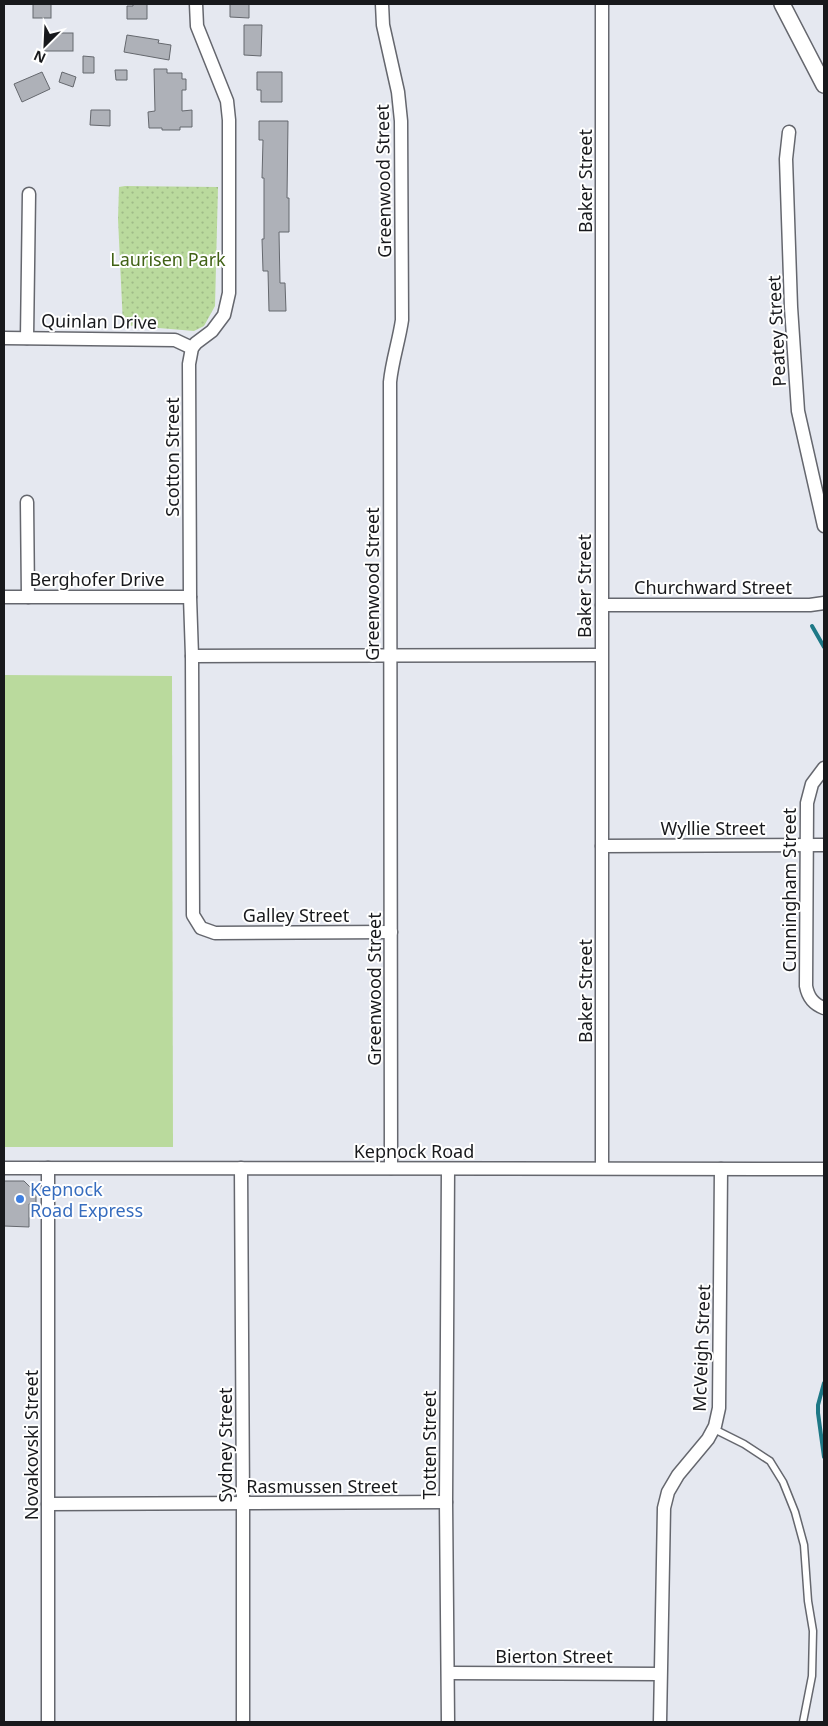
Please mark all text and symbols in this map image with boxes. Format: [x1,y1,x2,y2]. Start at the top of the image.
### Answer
north arrow [20,20,70,70]
text: N [30,46,49,68]
street label: Greenwood Street [370,104,396,258]
street label: Baker Street [573,129,597,233]
park label: Laurisen Park [110,247,226,271]
street label: Peatey Street [761,274,791,387]
street label: Quinlan Drive [41,308,157,334]
street label: Scotton Street [160,397,184,517]
street label: Greenwood Street [360,507,384,661]
street label: Baker Street [572,534,596,638]
street label: Berghofer Drive [29,567,165,591]
street label: Churchward Street [634,575,792,599]
street label: Cunningham Street [777,807,801,972]
street label: Wyllie Street [661,816,766,840]
street label: Galley Street [243,903,350,927]
street label: Greenwood Street [362,912,386,1066]
street label: Baker Street [573,939,597,1043]
street label: Kepnock Road [354,1139,474,1163]
place label: Kepnock Road Express [30,1177,143,1222]
marker: Kepnock Road Express [14,1193,26,1205]
street label: McVeigh Street [687,1283,715,1412]
street label: Novakovski Street [19,1369,43,1520]
street label: Sydney Street [213,1387,237,1503]
street label: Totten Street [417,1390,441,1499]
street label: Rasmussen Street [246,1474,398,1498]
street label: Bierton Street [495,1644,613,1668]

